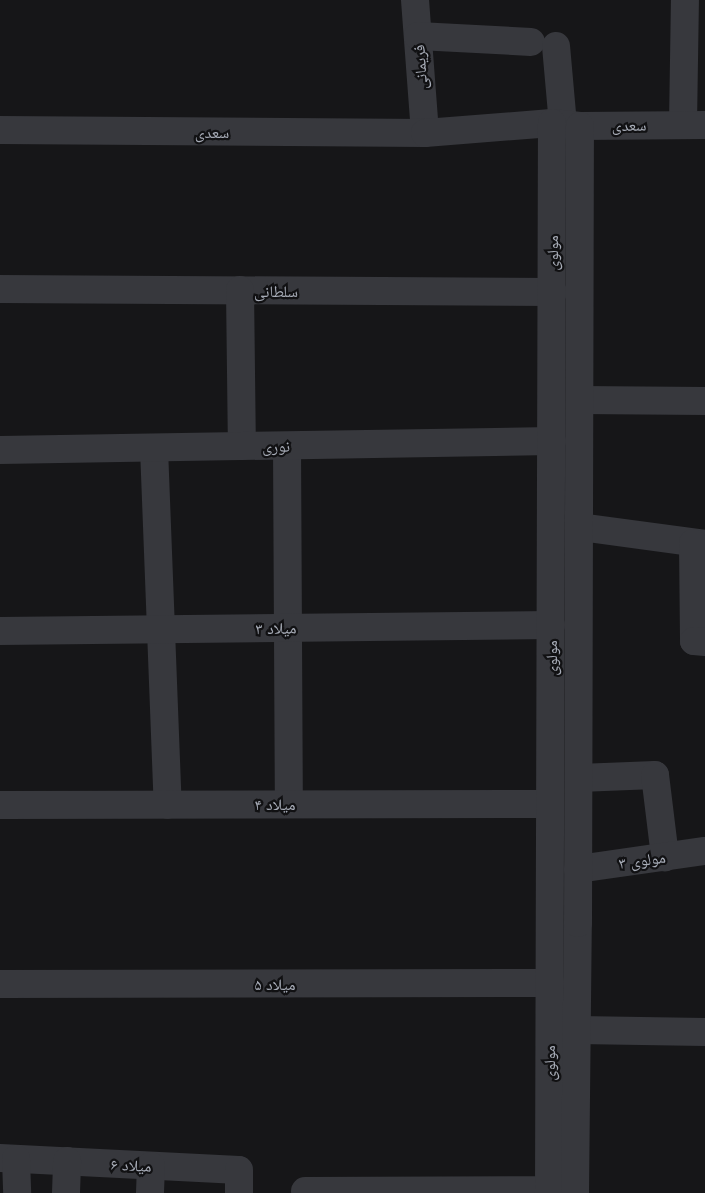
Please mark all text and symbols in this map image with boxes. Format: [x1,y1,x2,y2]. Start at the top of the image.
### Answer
street label: فریمانی [409,44,431,90]
street label: سعدی [612,115,646,135]
street label: سعدی [195,122,229,142]
street label: مولوی [542,235,562,271]
street label: سلطانی [254,281,298,301]
street label: نوری [262,436,290,456]
street label: میلاد ۳ [255,618,297,638]
street label: مولوی [541,640,561,676]
street label: میلاد ۴ [254,794,296,814]
street label: مولوی ۳ [617,847,667,873]
street label: میلاد ۵ [254,974,296,994]
street label: مولوی [539,1045,559,1081]
street label: میلاد ۶ [110,1154,152,1176]

